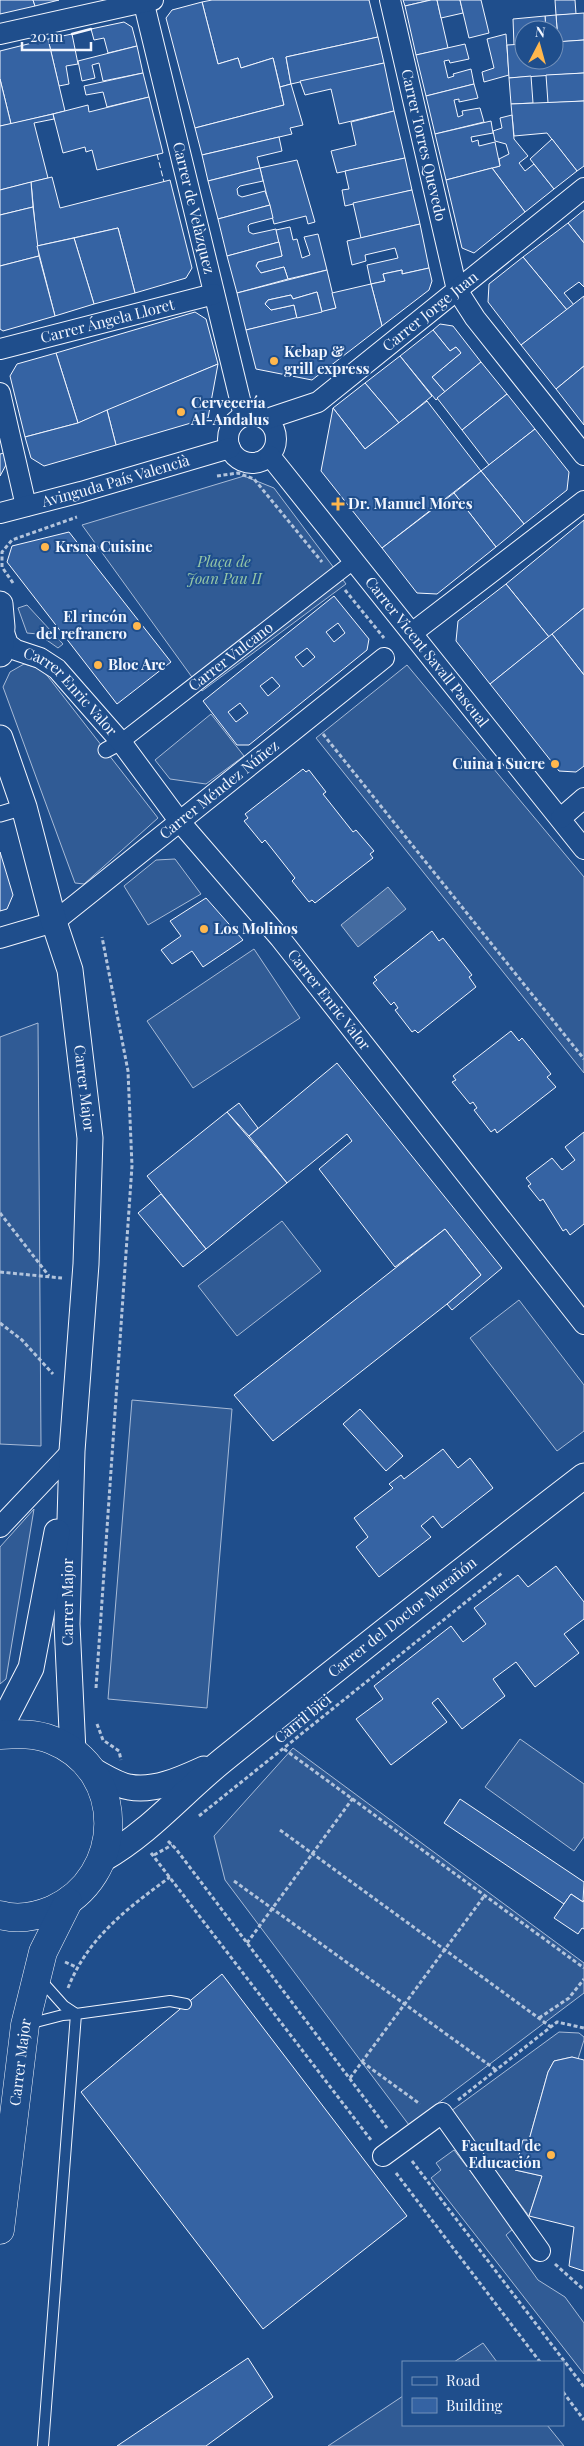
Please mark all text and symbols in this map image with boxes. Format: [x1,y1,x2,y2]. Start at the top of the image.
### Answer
scale bar [22,20,91,52]
north arrow [514,20,564,70]
text: N [534,22,546,42]
text: 20 m [30,26,64,46]
street label: Carrer Torres Quevedo [397,67,452,223]
street label: Carrer de Velàzquez [169,140,220,276]
street label: Carrer Jorge Juan [378,266,482,355]
street label: Carrer Ángela Lloret [38,293,177,347]
place label: Kebap & grill express [284,341,370,378]
marker: Kebap & grill express [268,355,280,367]
place label: Cervecería Al-Andalus [190,392,269,429]
marker: Cervecería Al-Andalus [175,406,187,418]
street label: Avinguda País Valencià [38,449,192,511]
place label: Dr. Manuel Mores [348,493,473,513]
marker: Dr. Manuel Mores [332,498,344,510]
place label: Krsna Cuisine [55,536,153,556]
marker: Krsna Cuisine [39,541,51,553]
park label: Plaça de Joan Pau II [186,551,264,588]
street label: Carrer Vicent Savall Pascual [361,572,494,731]
place label: El rincón del refranero [36,606,128,643]
street label: Carrer Vulcano [184,617,277,695]
marker: El rincón del refranero [131,620,143,632]
street label: Carrer Enric Valor [21,642,122,740]
place label: Bloc Arc [108,654,166,674]
marker: Bloc Arc [92,659,104,671]
street label: Carrer Méndez Núñez [155,735,283,843]
place label: Cuina i Sucre [452,753,545,773]
marker: Cuina i Sucre [549,758,561,770]
place label: Los Molinos [214,918,298,938]
marker: Los Molinos [198,923,210,935]
street label: Carrer Enric Valor [283,945,376,1054]
street label: Carrer Major [70,1044,100,1134]
street label: Carrer del Doctor Marañón [323,1552,480,1681]
street label: Carrer Major [57,1558,77,1646]
street label: Carril bici [270,1689,336,1747]
street label: Carrer Major [4,2016,35,2107]
place label: Facultad de Educación [461,2135,542,2172]
marker: Facultad de Educación [545,2149,557,2161]
legend [402,2361,564,2426]
text: Road [446,2370,480,2390]
text: Building [446,2395,503,2415]

